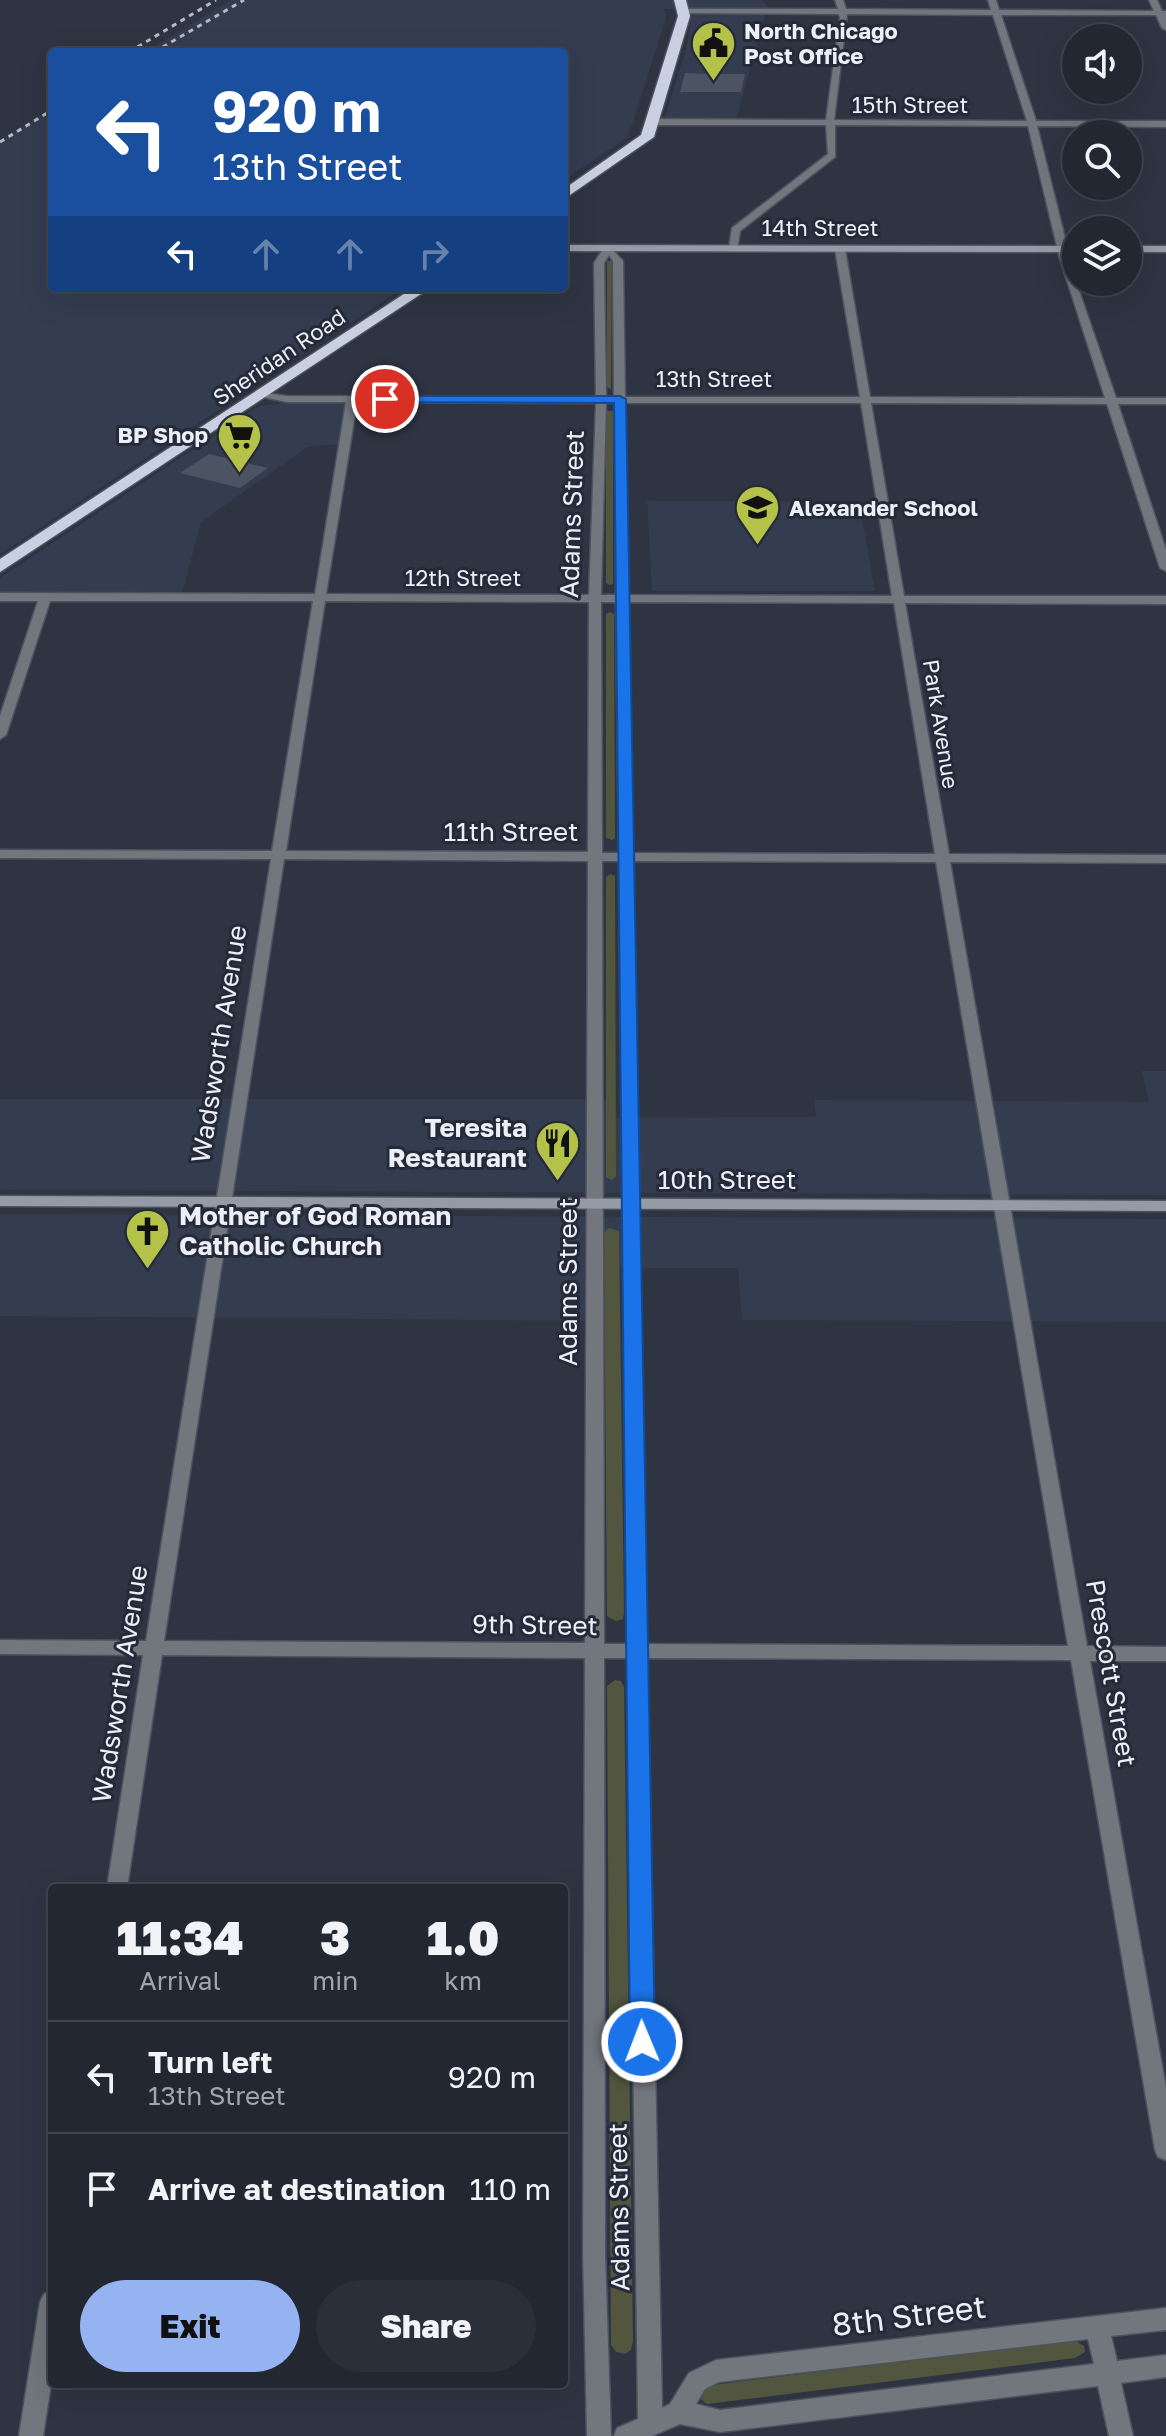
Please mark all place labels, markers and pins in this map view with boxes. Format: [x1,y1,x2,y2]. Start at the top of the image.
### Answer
place label: North Chicago Post Office [744,17,898,69]
public building icon: North Chicago Post Office [689,20,737,83]
pin [351,365,419,433]
supermarket icon: BP Shop [215,411,263,474]
place label: BP Shop [117,421,208,448]
school or university icon: Alexander School [734,484,782,547]
place label: Alexander School [789,494,978,521]
place label: Teresita Restaurant [388,1112,527,1173]
restaurant icon: Teresita Restaurant [534,1119,582,1182]
place label: Mother of God Roman Catholic Church [179,1200,451,1261]
church icon: Mother of God Roman Catholic Church [124,1207,172,1270]

